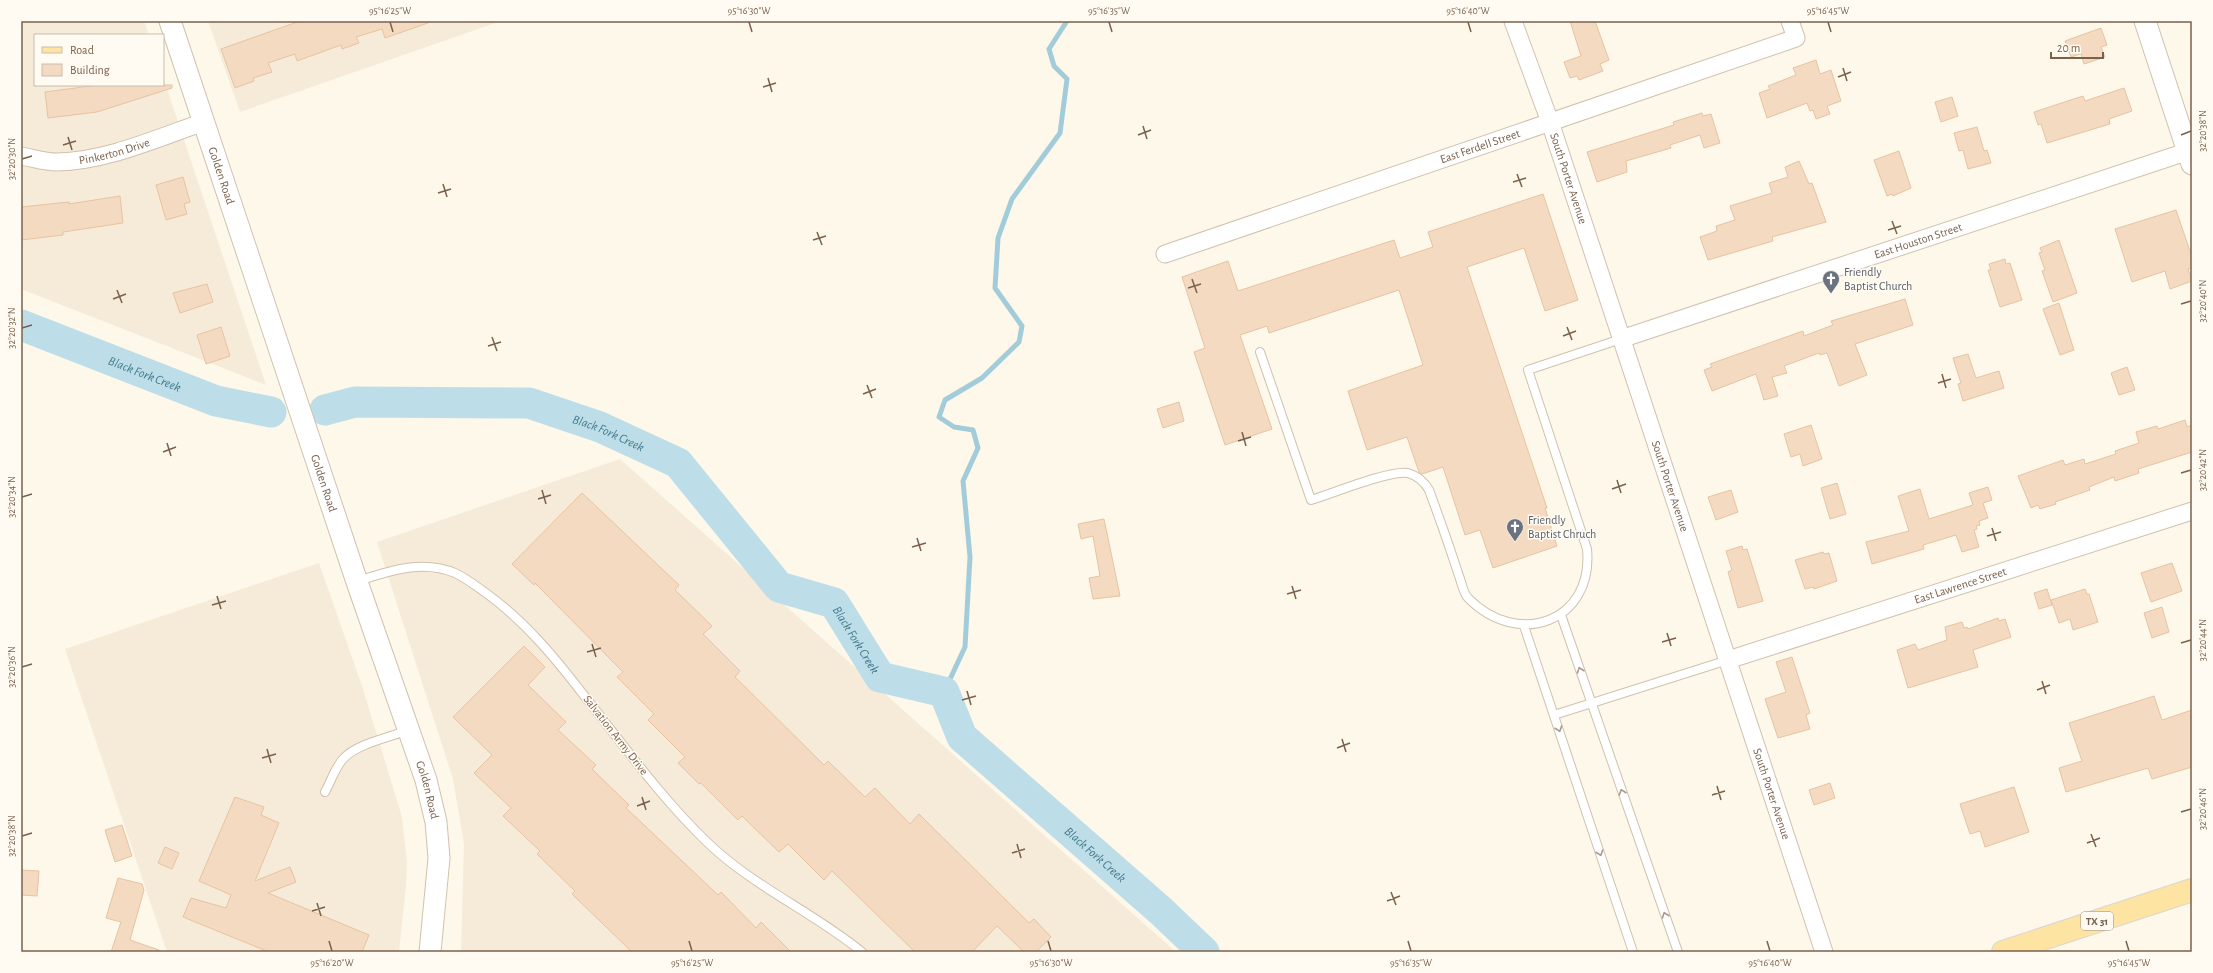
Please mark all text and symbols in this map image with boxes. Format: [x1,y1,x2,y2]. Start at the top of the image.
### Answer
text: 95°16'25"W [369,6,411,16]
text: 95°16'30"W [728,6,771,16]
text: 95°16'35"W [1088,6,1130,16]
text: 95°16'40"W [1446,6,1490,16]
text: 95°16'45"W [1807,6,1849,16]
legend [34,34,164,86]
scale bar [2051,34,2103,60]
text: 20 m [2057,42,2080,54]
text: Road [70,44,94,56]
text: Building [70,64,110,76]
text: 32°20'38"N [2198,110,2208,152]
street label: East Ferdell Street [1439,127,1522,165]
street label: South Porter Avenue [1548,131,1589,225]
street label: Pinkerton Drive [78,136,151,166]
text: 32°20'30"N [7,138,17,180]
street label: Golden Road [206,145,237,206]
street label: East Houston Street [1873,220,1964,261]
place label: Friendly Baptist Church [1844,266,1912,292]
church icon: Friendly Baptist Church [1821,269,1841,294]
text: 32°20'40"N [2198,280,2208,322]
text: 32°20'32"N [7,307,17,349]
water label: Black Fork Creek [106,355,182,395]
water label: Black Fork Creek [571,413,646,455]
street label: South Porter Avenue [1650,439,1691,533]
text: 32°20'42"N [2198,449,2208,491]
street label: Golden Road [309,453,339,513]
text: 32°20'34"N [7,476,17,518]
place label: Friendly Baptist Chruch [1528,514,1596,540]
church icon: Friendly Baptist Chruch [1505,517,1525,542]
street label: East Lawrence Street [1913,565,2008,606]
water label: Black Fork Creek [830,604,881,676]
text: 32°20'44"N [2198,619,2208,661]
text: 32°20'36"N [7,646,17,688]
one-way arrow [1576,666,1584,673]
street label: Salvation Army Drive [581,693,651,778]
one-way arrow [1554,726,1562,733]
street label: South Porter Avenue [1751,747,1792,841]
street label: Golden Road [414,759,441,820]
text: 32°20'46"N [2198,788,2208,830]
one-way arrow [1619,789,1627,796]
text: 32°20'38"N [7,815,17,857]
water label: Black Fork Creek [1062,825,1128,885]
one-way arrow [1595,849,1604,856]
one-way arrow [1661,912,1670,919]
road number: TX 31 [2081,912,2113,930]
text: 95°16'20"W [310,958,354,968]
text: 95°16'25"W [671,958,713,968]
text: 95°16'30"W [1030,958,1073,968]
text: 95°16'35"W [1390,958,1432,968]
text: 95°16'40"W [1748,958,1792,968]
text: 95°16'45"W [2108,958,2150,968]

